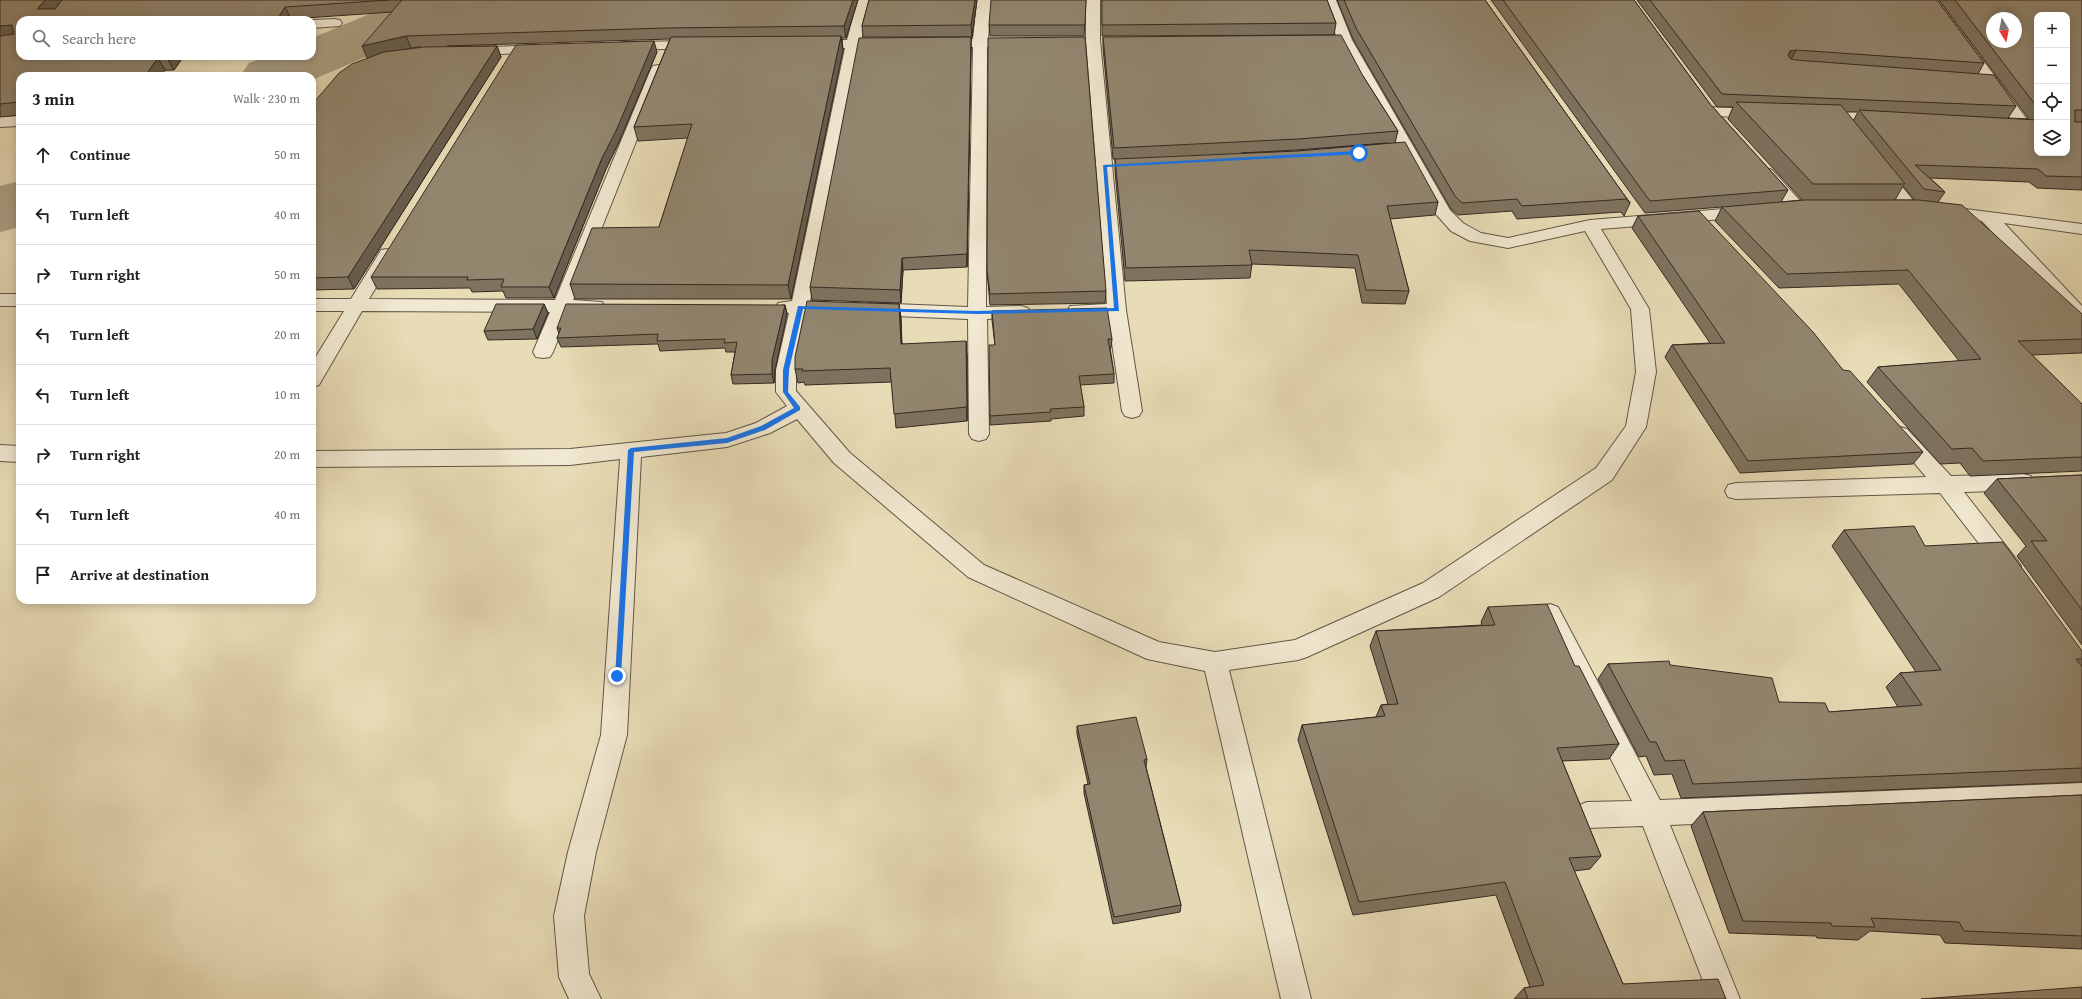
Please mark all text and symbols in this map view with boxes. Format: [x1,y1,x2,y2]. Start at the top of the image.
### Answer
north arrow [1986,12,2022,48]
map controls [2034,12,2070,156]
button: + [2034,12,2070,48]
search box [16,16,316,60]
icon: search [30,27,52,49]
text: Search here [62,28,136,49]
button: − [2034,48,2070,84]
button: locate [2034,84,2070,120]
text: 3 min [32,86,74,111]
text: Walk · 230 m [233,89,300,108]
button: layers [2034,120,2070,156]
icon: ahead [32,144,54,166]
text: Continue [70,144,131,165]
route start [1350,144,1368,162]
text: 50 m [274,145,300,164]
icon: left [32,204,54,226]
text: Turn left [70,204,129,225]
text: 40 m [274,205,300,224]
icon: right [32,264,54,286]
text: Turn right [70,264,141,285]
text: 50 m [274,265,300,284]
icon: left [32,324,54,346]
text: Turn left [70,324,129,345]
text: 20 m [274,325,300,344]
icon: left [32,384,54,406]
text: Turn left [70,384,129,405]
text: 10 m [274,385,300,404]
icon: right [32,444,54,466]
text: Turn right [70,444,141,465]
text: 20 m [274,445,300,464]
icon: left [32,504,54,526]
text: Turn left [70,504,129,525]
text: 40 m [274,505,300,524]
icon: arrive [32,564,54,586]
text: Arrive at destination [70,564,209,585]
route end [608,667,626,685]

